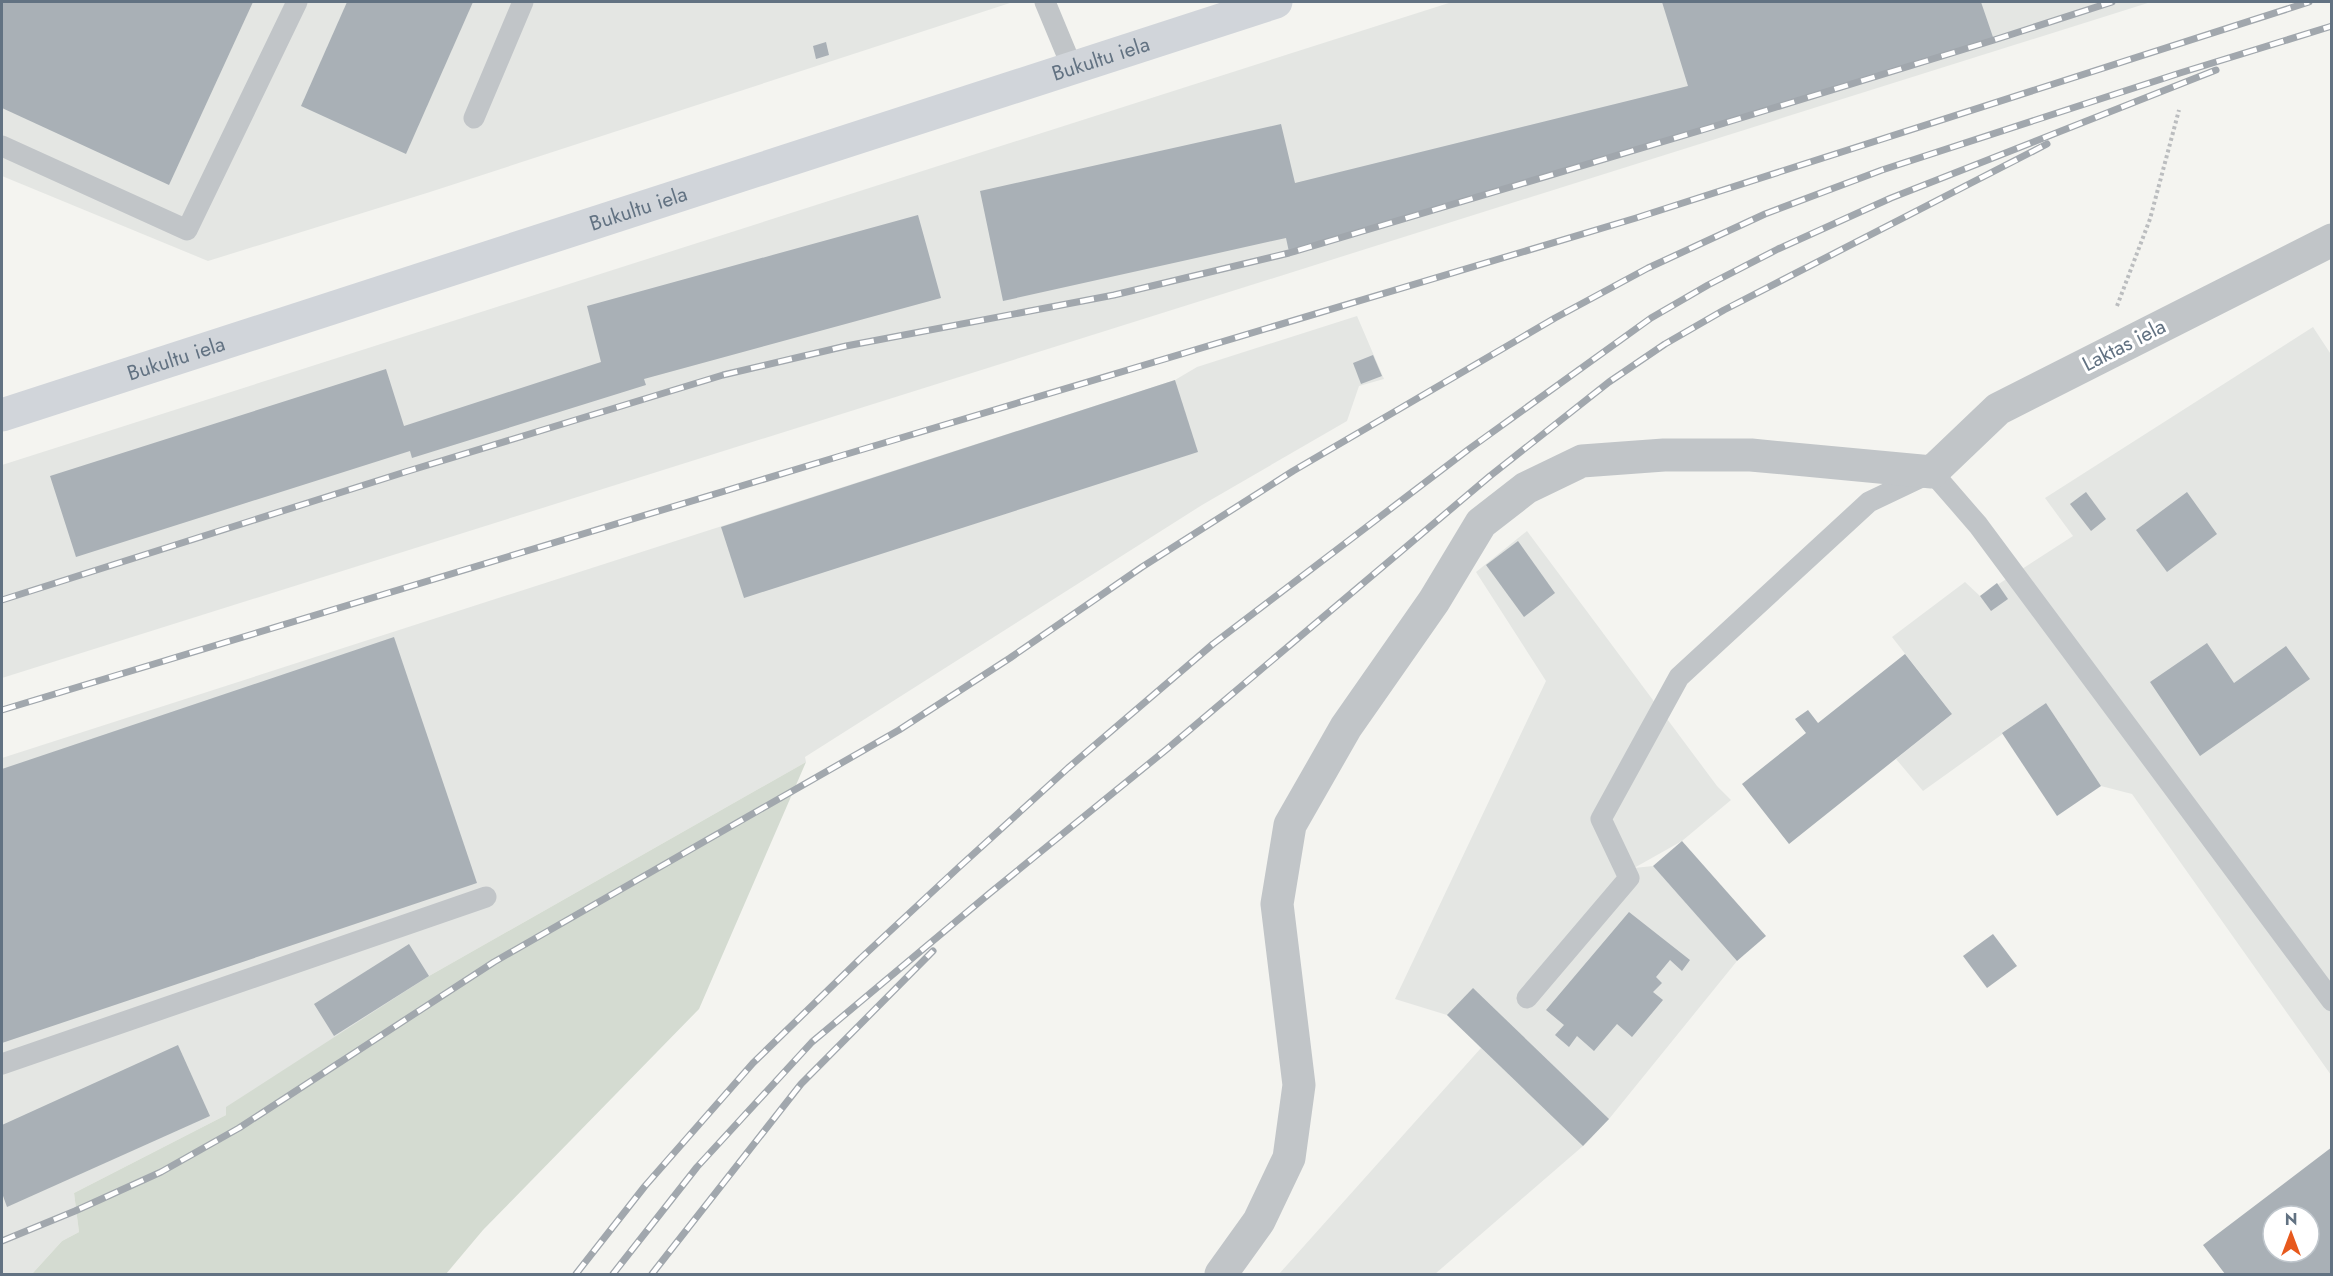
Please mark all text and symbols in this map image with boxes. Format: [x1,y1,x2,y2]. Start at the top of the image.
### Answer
street label: Bukultu iela [1048,29,1154,89]
street label: Bukultu iela [586,179,691,239]
street label: Laktas iela [2077,311,2171,379]
street label: Bukultu iela [123,329,229,388]
north arrow [2261,1204,2321,1264]
text: N [2285,1208,2297,1231]

